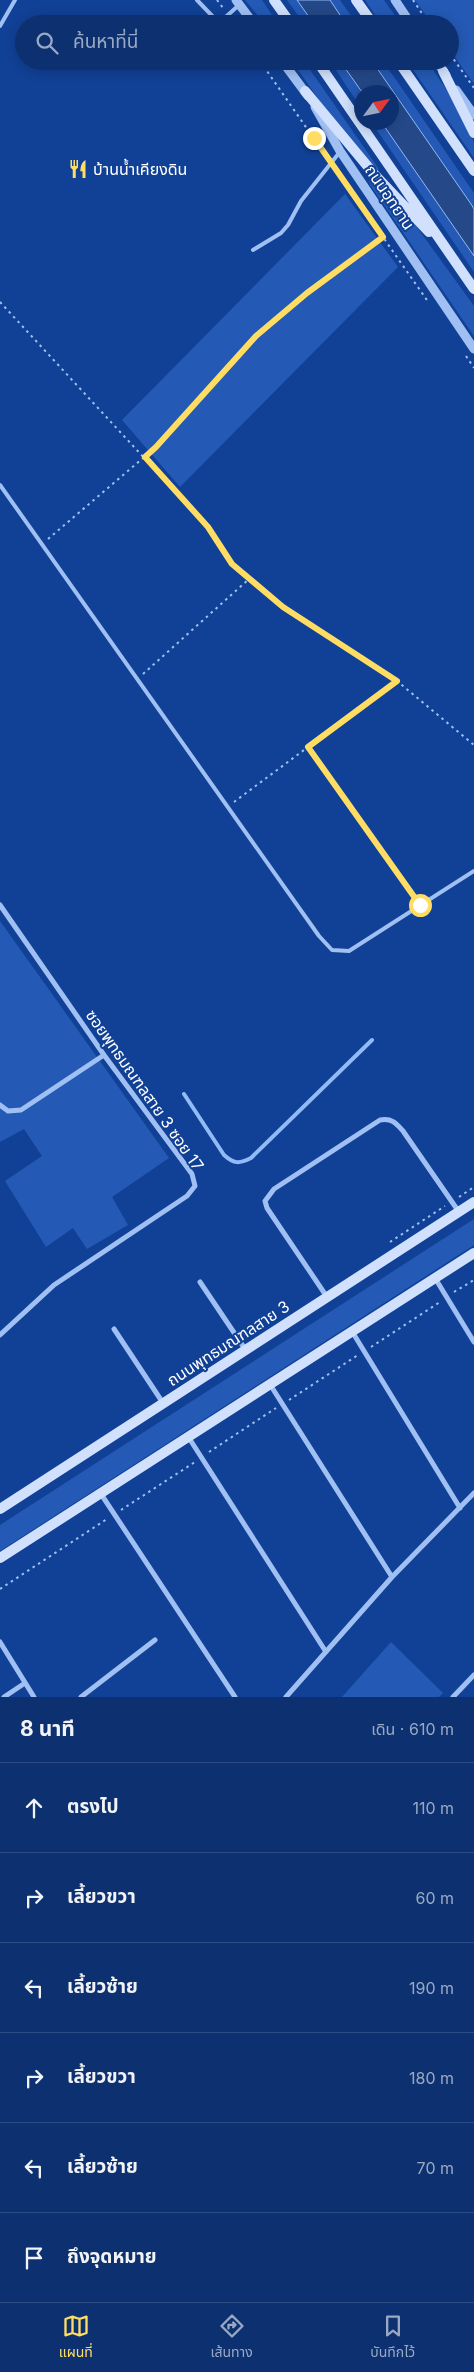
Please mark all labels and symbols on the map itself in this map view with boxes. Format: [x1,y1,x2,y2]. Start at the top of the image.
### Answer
north arrow [354,85,399,130]
route end [303,127,326,150]
restaurant icon: บ้านน้ำเคียงดิน [67,158,89,180]
place label: บ้านน้ำเคียงดิน [93,158,187,179]
street label: ถนนอุทยาน [361,161,419,233]
route start [409,894,432,917]
street label: ซอยพุทธมณฑลสาย 3 ซอย 17 [82,1005,208,1175]
street label: ถนนพุทธมณฑลสาย 3 [163,1296,293,1390]

